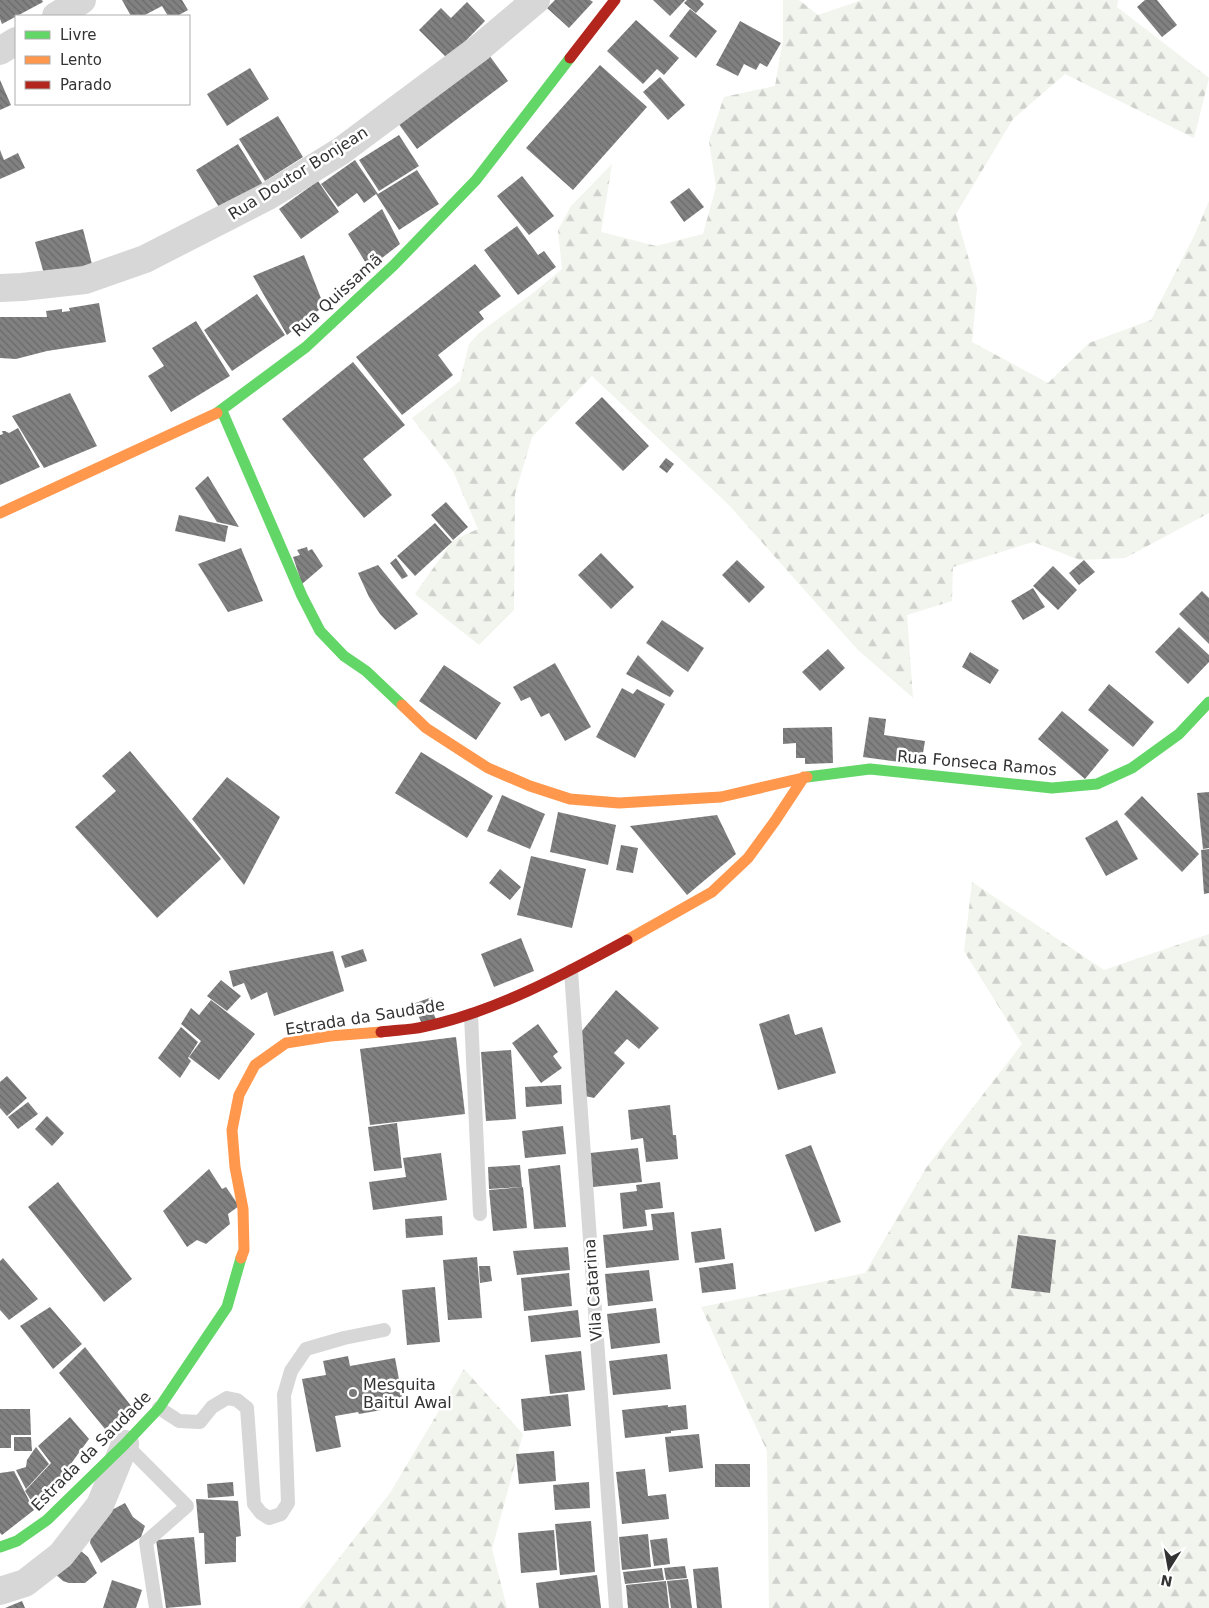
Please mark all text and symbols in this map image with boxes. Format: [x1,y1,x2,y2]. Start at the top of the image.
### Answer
legend [15,15,190,105]
text: Livre [60,26,96,44]
text: Lento [60,51,102,69]
text: Parado [60,76,112,94]
street label: Rua Doutor Bonjean [225,122,371,224]
street label: Rua Quissamã [288,250,386,340]
street label: Rua Fonseca Ramos [896,747,1058,779]
street label: Estrada da Saudade [284,995,446,1039]
street label: Vila Catarina [580,1238,606,1342]
place label: Mesquita Baitul Awal [363,1375,452,1412]
street label: Estrada da Saudade [27,1387,155,1515]
marker: Mesquita Baitul Awal [347,1387,359,1399]
north arrow [1144,1543,1194,1593]
text: N [1159,1572,1174,1590]

